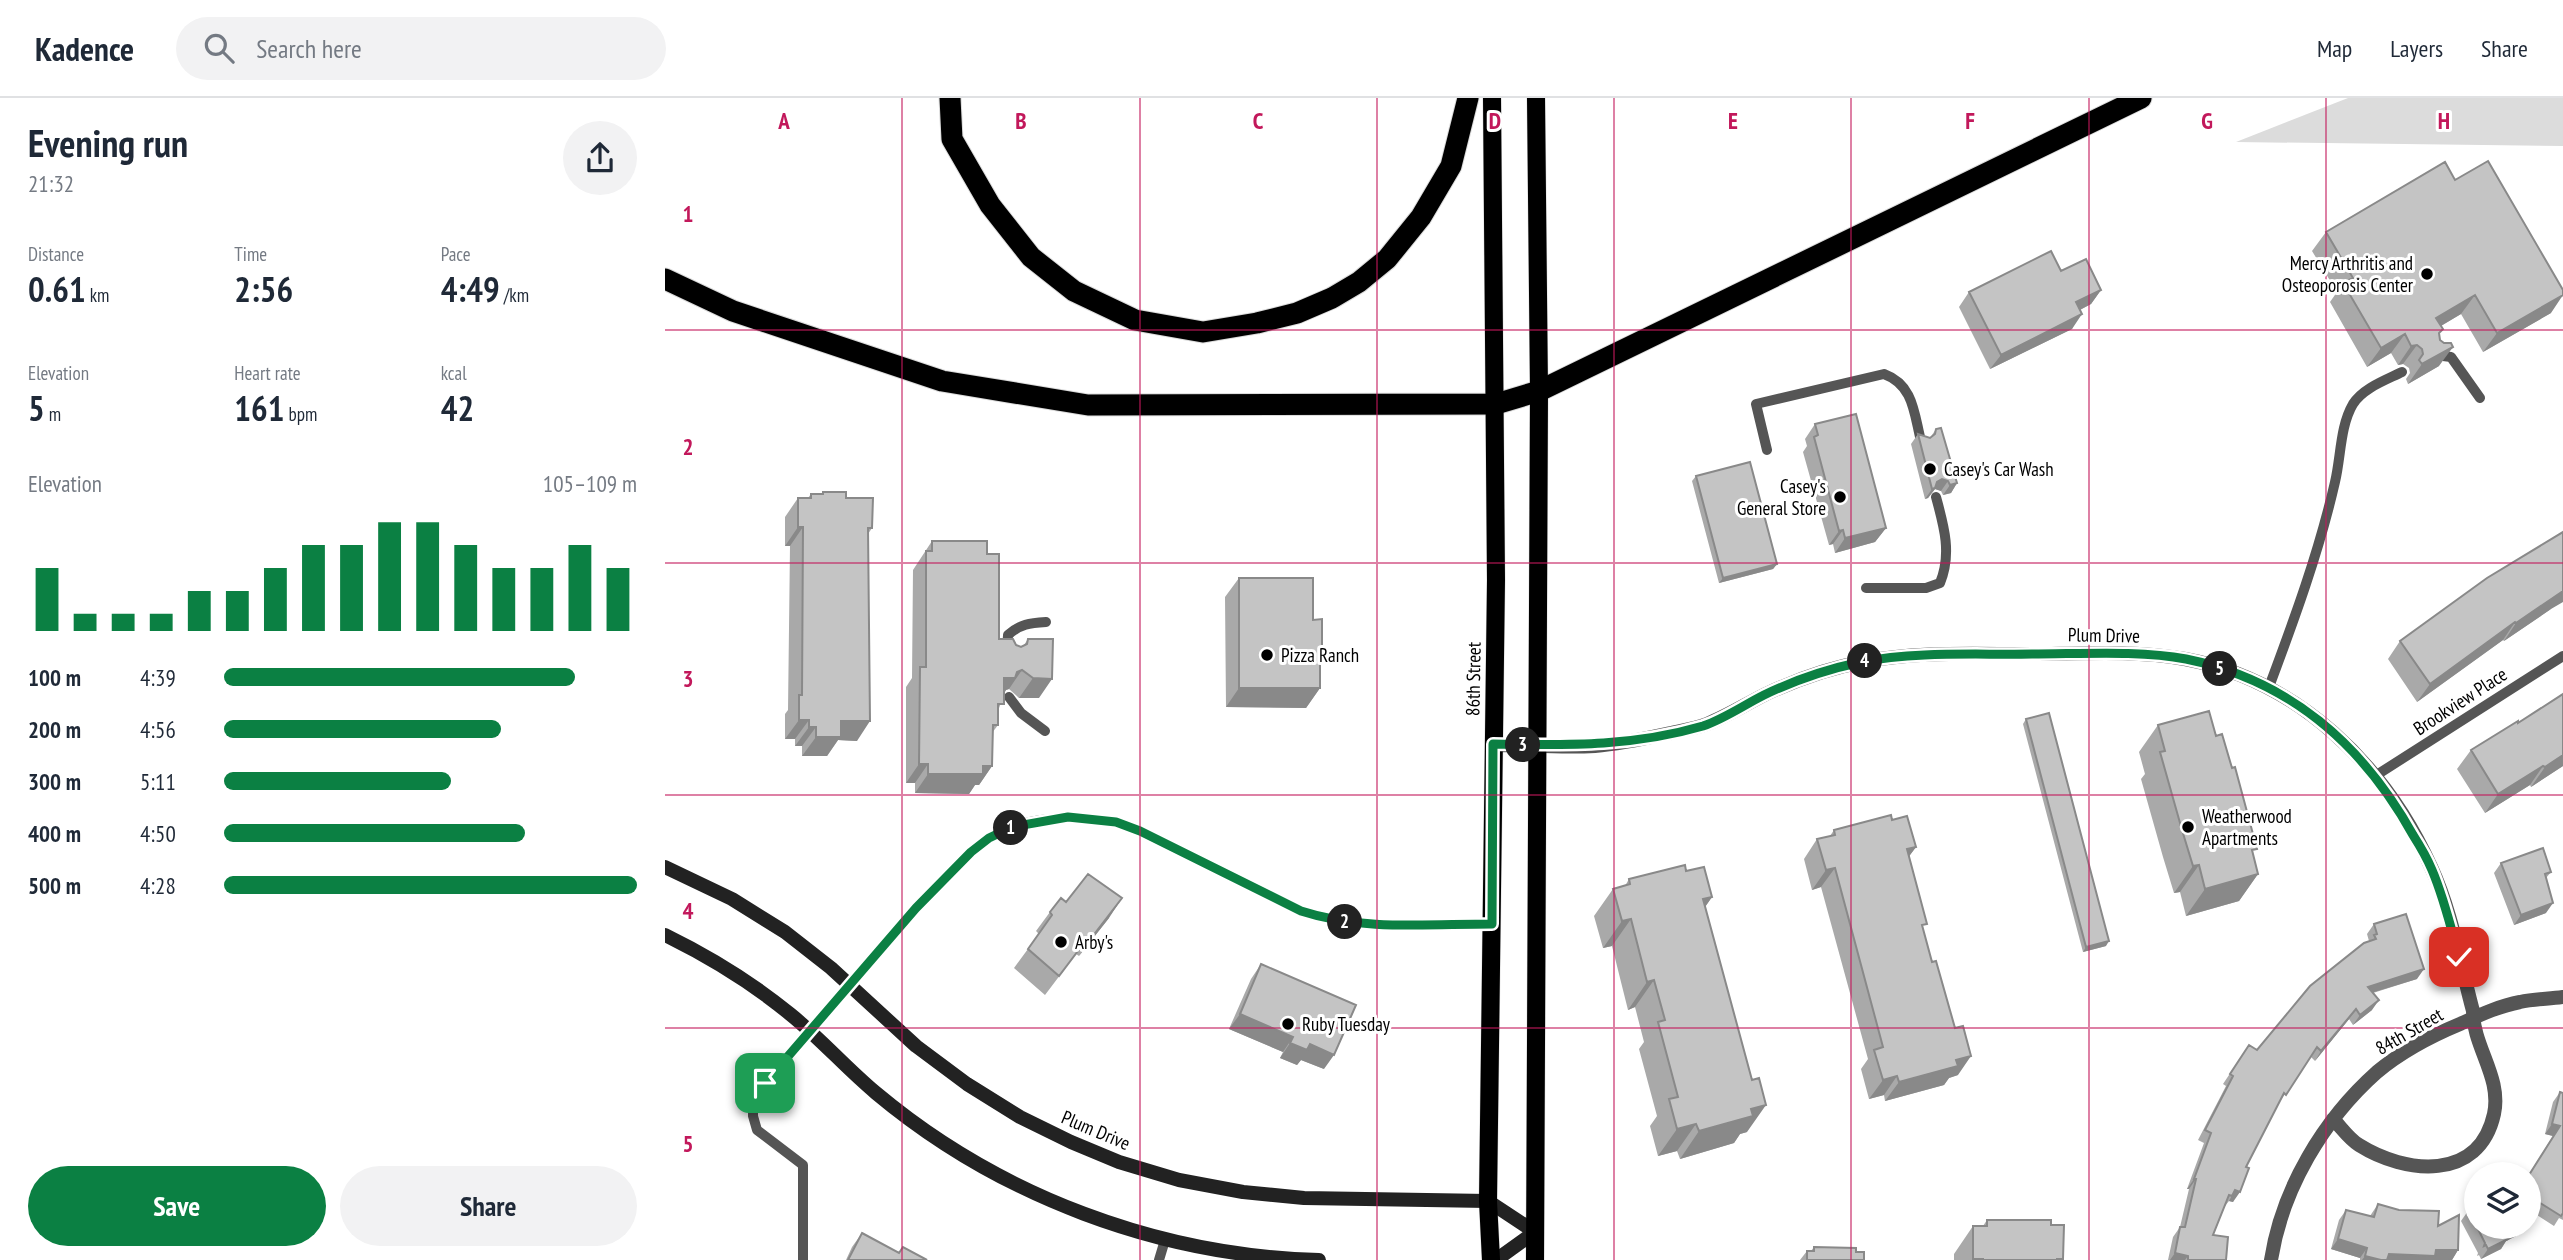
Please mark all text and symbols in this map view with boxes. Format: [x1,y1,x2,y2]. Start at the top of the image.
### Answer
search box [176,17,666,80]
text: Kadence [35,27,134,70]
icon: search [200,29,238,67]
text: Search here [256,32,362,65]
text: Map [2317,33,2352,64]
text: Layers [2390,33,2443,64]
text: Share [2481,33,2528,64]
text: A [777,106,790,135]
text: B [1015,106,1027,135]
text: C [1253,106,1264,135]
text: D [1489,106,1501,135]
text: E [1728,106,1738,135]
text: F [1965,106,1975,135]
text: G [2201,106,2213,135]
text: H [2438,106,2450,135]
text: Evening run [28,118,188,167]
button: share [563,121,637,195]
text: 21:32 [28,169,74,198]
text: 1 [683,199,694,228]
text: Distance [28,242,84,266]
text: Time [234,242,267,266]
text: Pace [441,242,471,266]
place label: Mercy Arthritis and Osteoporosis Center [2282,251,2414,297]
text: 0.61 [28,266,86,312]
text: 2:56 [234,266,293,312]
text: 4:49 [441,266,500,312]
marker: Mercy Arthritis and Osteoporosis Center [2419,266,2435,282]
text: km [86,283,109,307]
text: /km [500,283,529,307]
text: Elevation [28,361,89,385]
text: Heart rate [234,361,301,385]
text: kcal [441,361,467,385]
text: 5 [28,385,45,431]
text: 161 [234,385,285,431]
text: 42 [441,385,474,431]
text: m [45,402,61,426]
text: bpm [285,402,317,426]
text: 2 [683,432,694,461]
place label: Casey's Car Wash [1944,457,2054,481]
marker: Casey's Car Wash [1922,461,1938,477]
text: Elevation [28,469,102,498]
text: 105–109 m [543,469,637,498]
place label: Casey's General Store [1737,474,1826,520]
marker: Casey's General Store [1832,489,1848,505]
street label: Plum Drive [2068,622,2140,648]
street label: 86th Street [1460,641,1486,716]
place label: Pizza Ranch [1281,643,1359,667]
pin: 4 [1847,644,1883,678]
marker: Pizza Ranch [1259,647,1275,663]
text: 4 [1860,648,1869,672]
pin: 5 [2203,652,2237,686]
text: 5 [2215,656,2224,680]
street label: Brookview Place [2409,662,2511,740]
text: 100 m [28,663,81,692]
text: 4:39 [140,663,176,692]
text: 3 [683,664,694,693]
text: 200 m [28,715,81,744]
text: 4:56 [140,715,176,744]
pin: 3 [1505,728,1541,762]
text: 3 [1518,732,1527,756]
text: 300 m [28,767,81,796]
text: 5:11 [140,767,176,796]
place label: Weatherwood Apartments [2202,804,2292,850]
pin: 1 [993,810,1029,846]
text: 1 [1006,815,1015,839]
text: 400 m [28,819,81,848]
text: 4:50 [140,819,176,848]
marker: Weatherwood Apartments [2180,819,2196,835]
text: 500 m [28,871,81,900]
text: 4:28 [140,871,176,900]
text: 4 [683,896,694,925]
pin: 2 [1327,904,1363,940]
text: 2 [1340,909,1349,933]
pin [2429,927,2489,987]
place label: Arby's [1075,930,1113,954]
marker: Arby's [1053,934,1069,950]
icon: check [2440,938,2478,976]
street label: 84th Street [2371,1002,2448,1060]
place label: Ruby Tuesday [1302,1012,1391,1036]
marker: Ruby Tuesday [1280,1016,1296,1032]
pin [735,1053,795,1113]
icon: arrive [746,1064,784,1102]
street label: Plum Drive [1058,1105,1134,1155]
text: 5 [683,1129,694,1158]
map controls [2464,1162,2541,1239]
button: layers [2464,1162,2541,1239]
button: Save [28,1166,326,1246]
button: Share [340,1166,637,1246]

